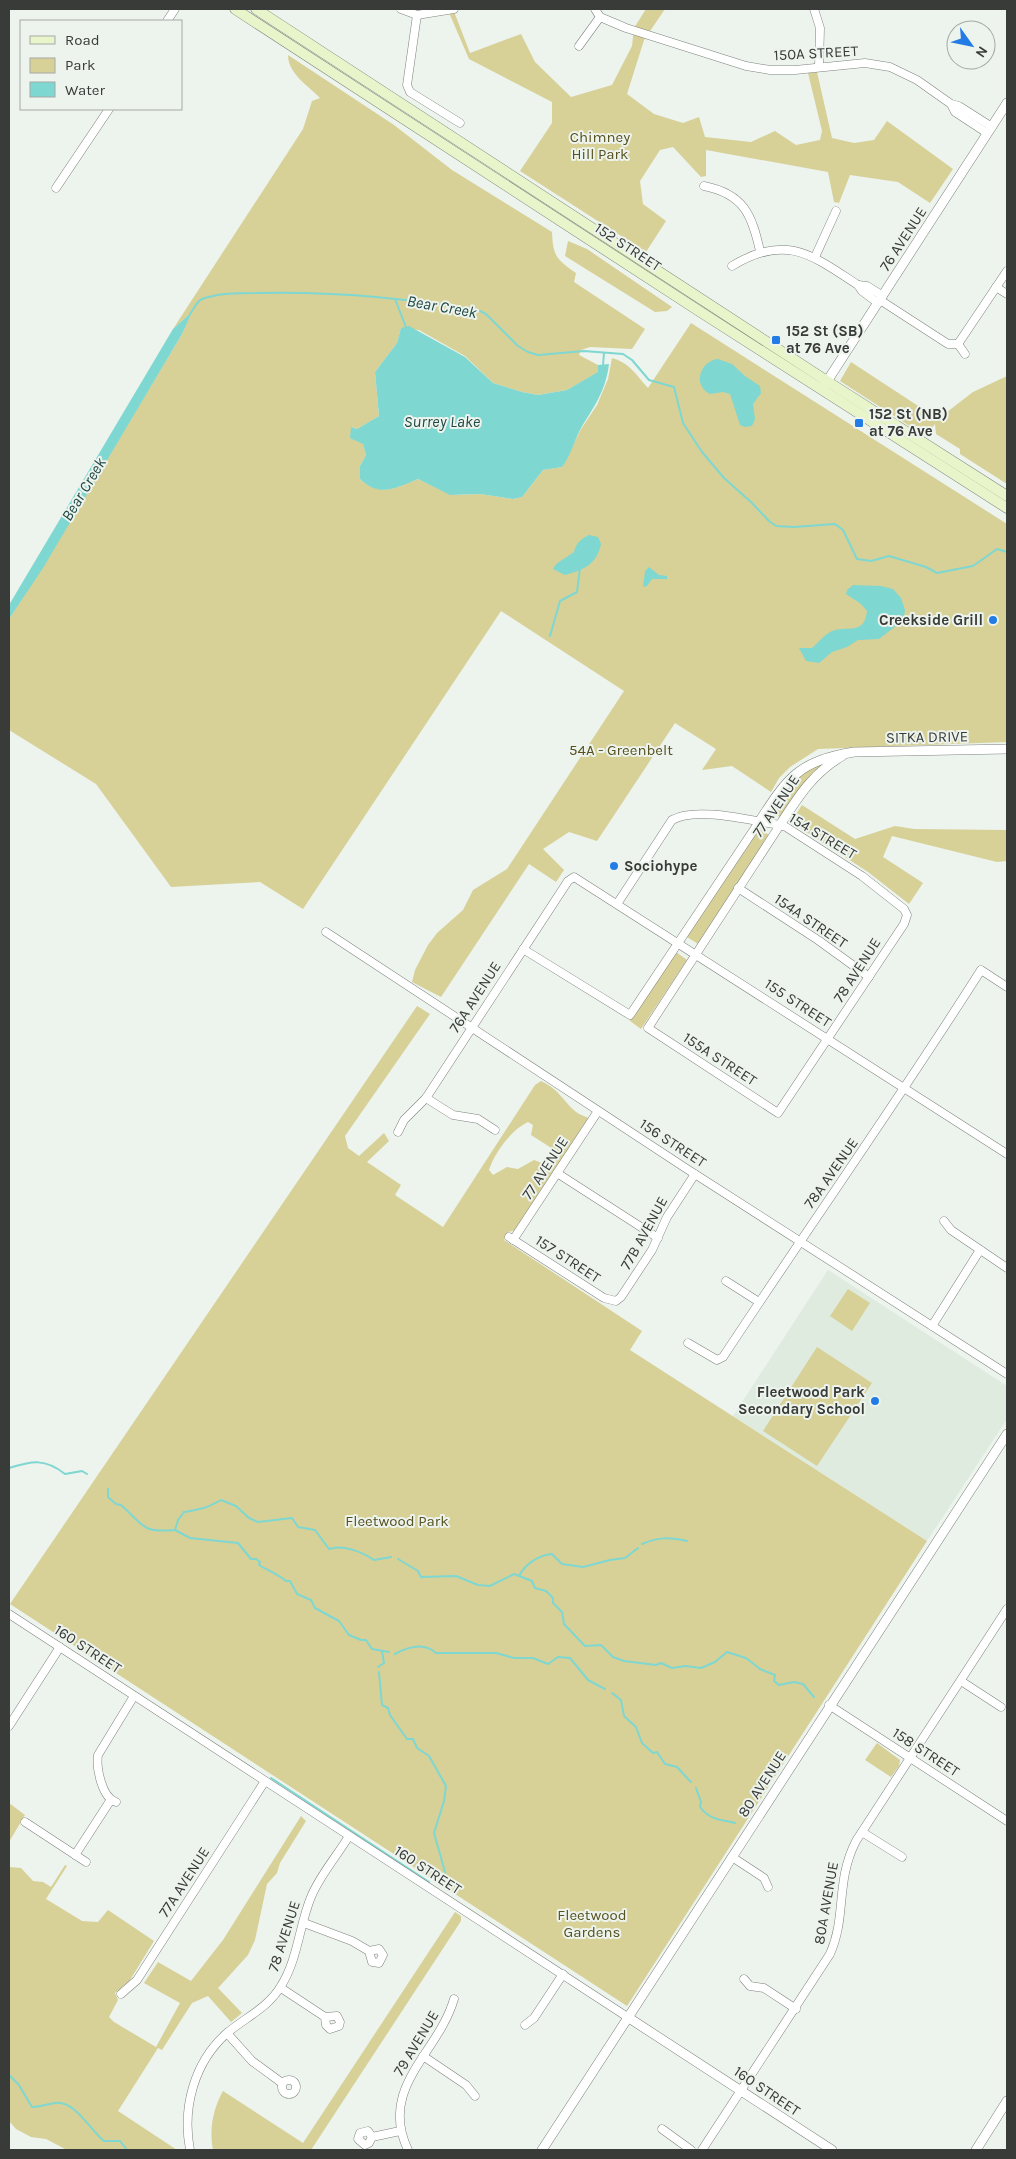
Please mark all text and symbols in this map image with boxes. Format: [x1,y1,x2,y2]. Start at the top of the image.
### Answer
legend [20,20,182,110]
north arrow [946,20,996,70]
text: Road [65,31,100,49]
street label: 150A STREET [773,42,859,64]
text: N [972,43,991,61]
text: Park [65,56,95,74]
text: Water [65,81,106,99]
park label: Chimney Hill Park [570,128,630,163]
street label: 76 AVENUE [876,204,930,274]
street label: 152 STREET [591,219,665,275]
water label: Bear Creek [405,291,479,322]
place label: 152 St (SB) at 76 Ave [786,322,864,357]
marker: 152 St (SB) at 76 Ave [770,334,782,346]
place label: 152 St (NB) at 76 Ave [869,405,948,440]
water label: Surrey Lake [404,412,481,431]
marker: 152 St (NB) at 76 Ave [853,417,865,429]
water label: Bear Creek [57,453,110,524]
place label: Creekside Grill [879,611,983,629]
marker: Creekside Grill [987,614,999,626]
street label: SITKA DRIVE [886,727,968,747]
park label: 54A - Greenbelt [569,741,673,759]
street label: 77 AVENUE [749,771,803,841]
street label: 154 STREET [786,809,860,863]
place label: Sociohype [624,857,697,875]
marker: Sociohype [608,860,620,872]
street label: 154A STREET [771,890,851,952]
street label: 78 AVENUE [829,934,885,1006]
street label: 76A AVENUE [445,958,505,1036]
street label: 155 STREET [761,975,835,1031]
street label: 155A STREET [680,1029,761,1090]
street label: 156 STREET [636,1115,710,1171]
street label: 77 AVENUE [518,1133,572,1203]
street label: 78A AVENUE [800,1134,862,1212]
street label: 77B AVENUE [617,1193,671,1273]
street label: 157 STREET [532,1231,604,1287]
place label: Fleetwood Park Secondary School [738,1383,865,1418]
marker: Fleetwood Park Secondary School [869,1395,881,1407]
park label: Fleetwood Park [345,1512,449,1530]
street label: 160 STREET [51,1621,125,1678]
street label: 158 STREET [889,1724,963,1781]
street label: 80 AVENUE [734,1748,790,1820]
street label: 160 STREET [391,1842,465,1899]
street label: 77A AVENUE [155,1844,213,1920]
street label: 80A AVENUE [810,1860,842,1946]
street label: 78 AVENUE [264,1898,304,1974]
park label: Fleetwood Gardens [557,1906,627,1941]
street label: 79 AVENUE [390,2007,442,2079]
street label: 160 STREET [730,2062,804,2120]

